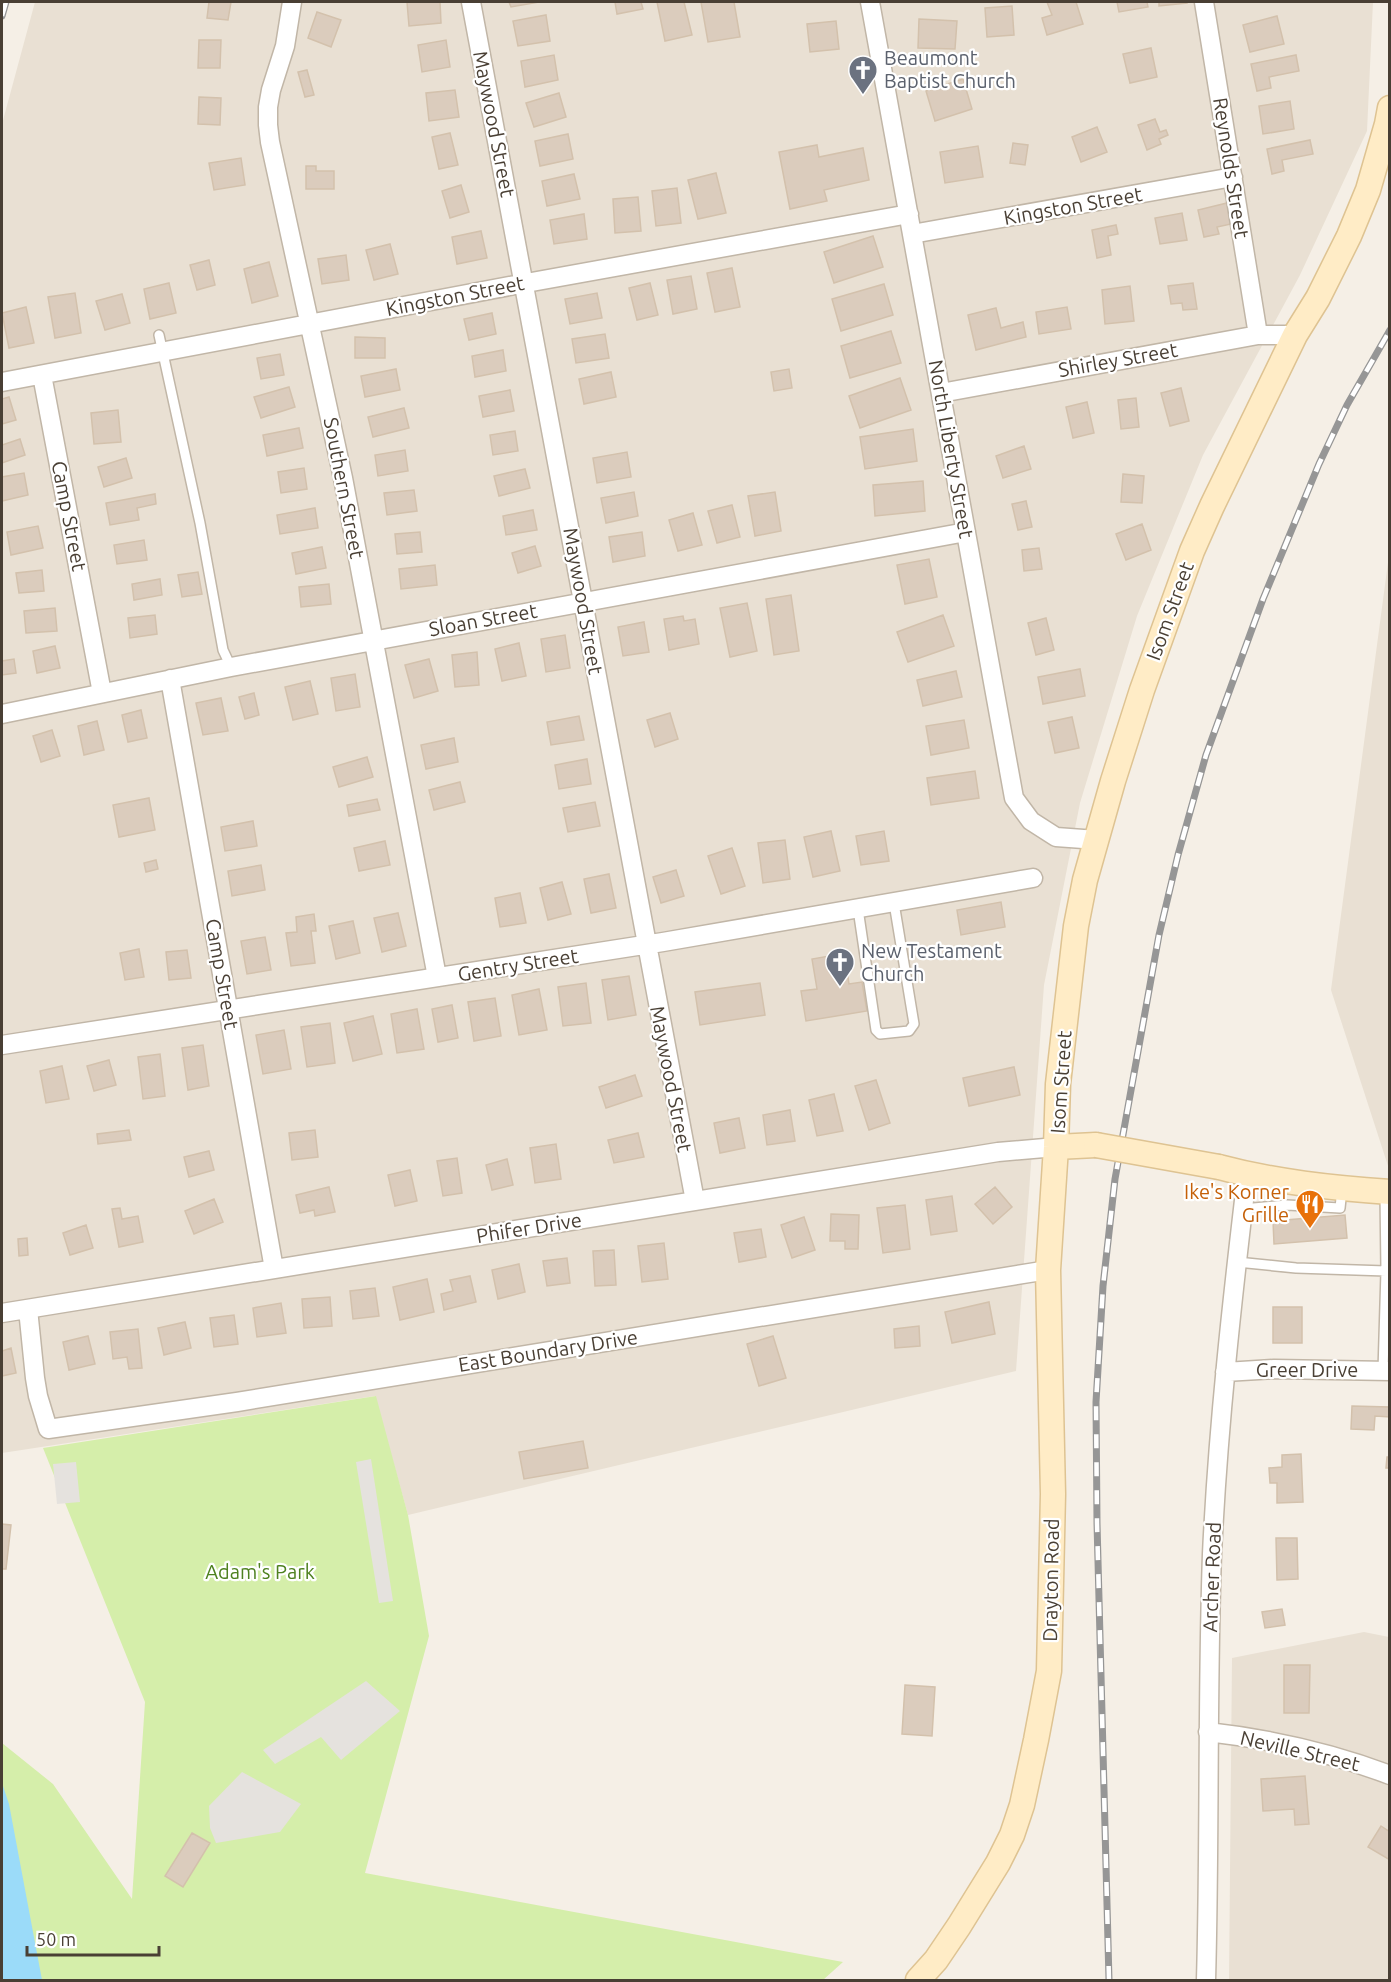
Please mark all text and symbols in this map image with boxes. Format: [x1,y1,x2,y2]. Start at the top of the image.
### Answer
place label: Beaumont Baptist Church [884,46,1016,92]
street label: Maywood Street [469,49,520,199]
church icon: Beaumont Baptist Church [847,54,879,96]
street label: Reynolds Street [1209,96,1254,240]
street label: Kingston Street [1002,182,1144,229]
street label: Kingston Street [384,271,526,320]
street label: Shirley Street [1056,338,1179,381]
street label: North Liberty Street [924,358,979,540]
street label: Southern Street [320,415,369,561]
street label: Camp Street [48,459,91,573]
street label: Maywood Street [559,526,608,676]
street label: Isom Street [1141,558,1198,663]
street label: Sloan Street [427,599,539,640]
street label: Camp Street [201,917,244,1031]
place label: New Testament Church [861,939,1002,985]
street label: Gentry Street [456,944,580,985]
church icon: New Testament Church [824,946,856,988]
street label: Maywood Street [646,1004,697,1154]
street label: Isom Street [1045,1030,1076,1134]
place label: Ike's Korner Grille [1184,1180,1289,1226]
restaurant icon: Ike's Korner Grille [1294,1188,1326,1230]
street label: Phifer Drive [475,1208,583,1247]
street label: East Boundary Drive [457,1325,639,1376]
street label: Greer Drive [1256,1358,1358,1381]
street label: Drayton Road [1038,1518,1063,1642]
street label: Archer Road [1198,1521,1225,1633]
park label: Adam's Park [205,1560,315,1583]
street label: Neville Street [1238,1726,1362,1775]
scale bar [27,1919,159,1957]
text: 50 m [36,1929,76,1949]

